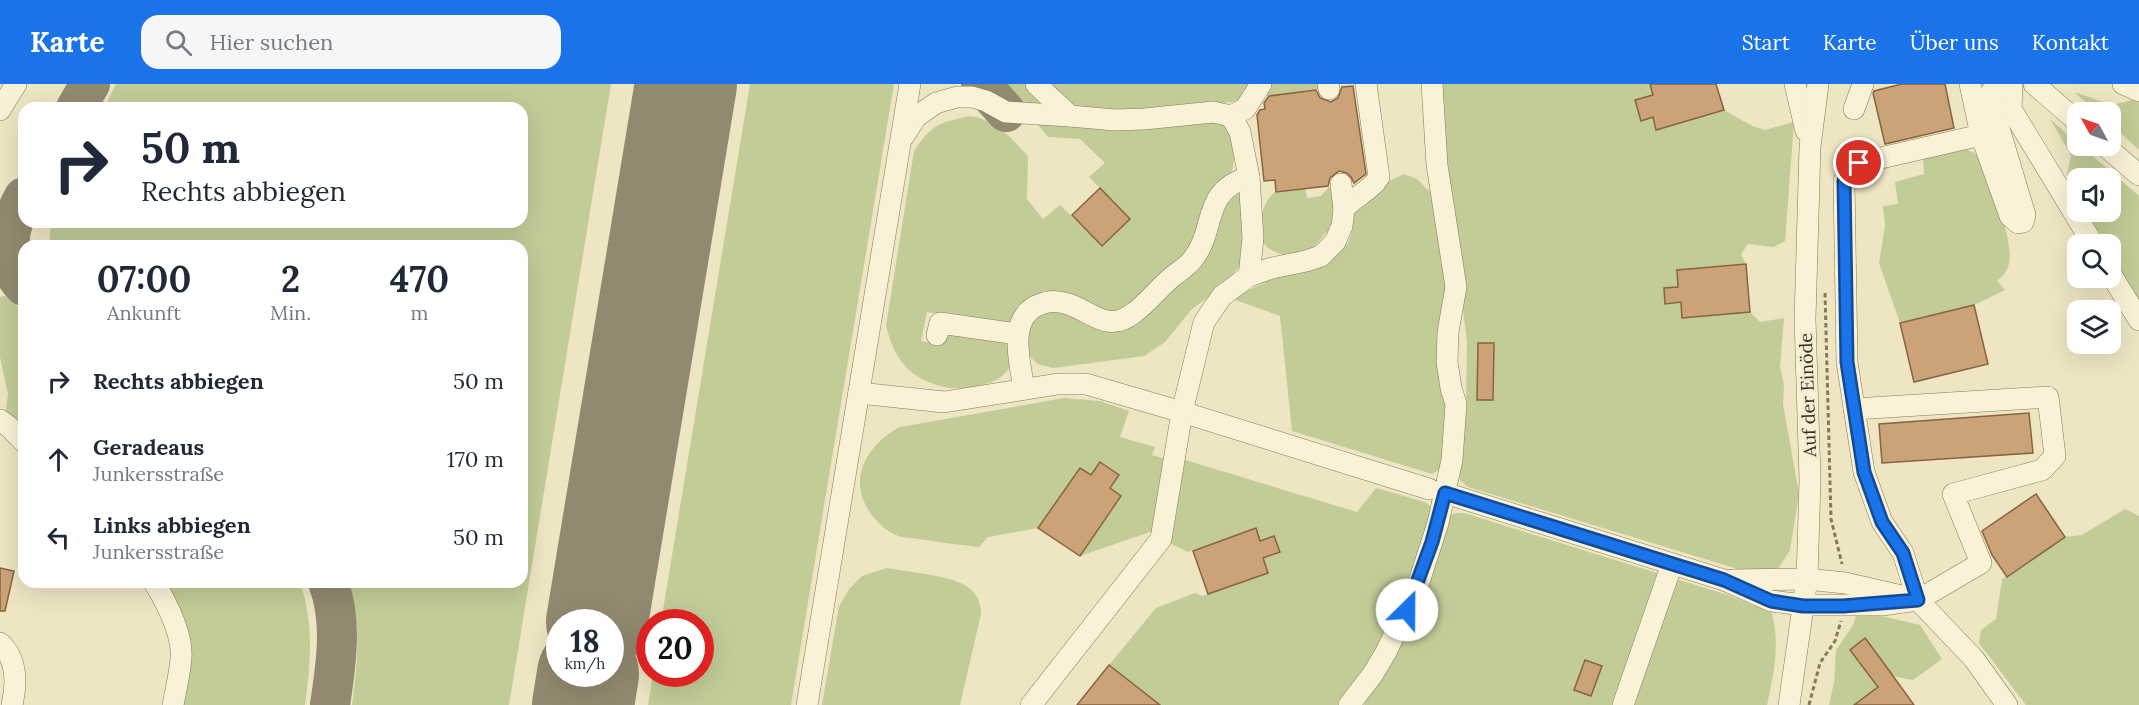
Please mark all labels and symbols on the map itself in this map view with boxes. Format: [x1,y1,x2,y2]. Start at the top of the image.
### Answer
north arrow [2067,102,2121,156]
pin [1833,137,1884,188]
street label: Auf der Einöde [1794,332,1821,458]
position arrow [1375,578,1439,642]
speed limit sign: 20 [636,609,714,687]

